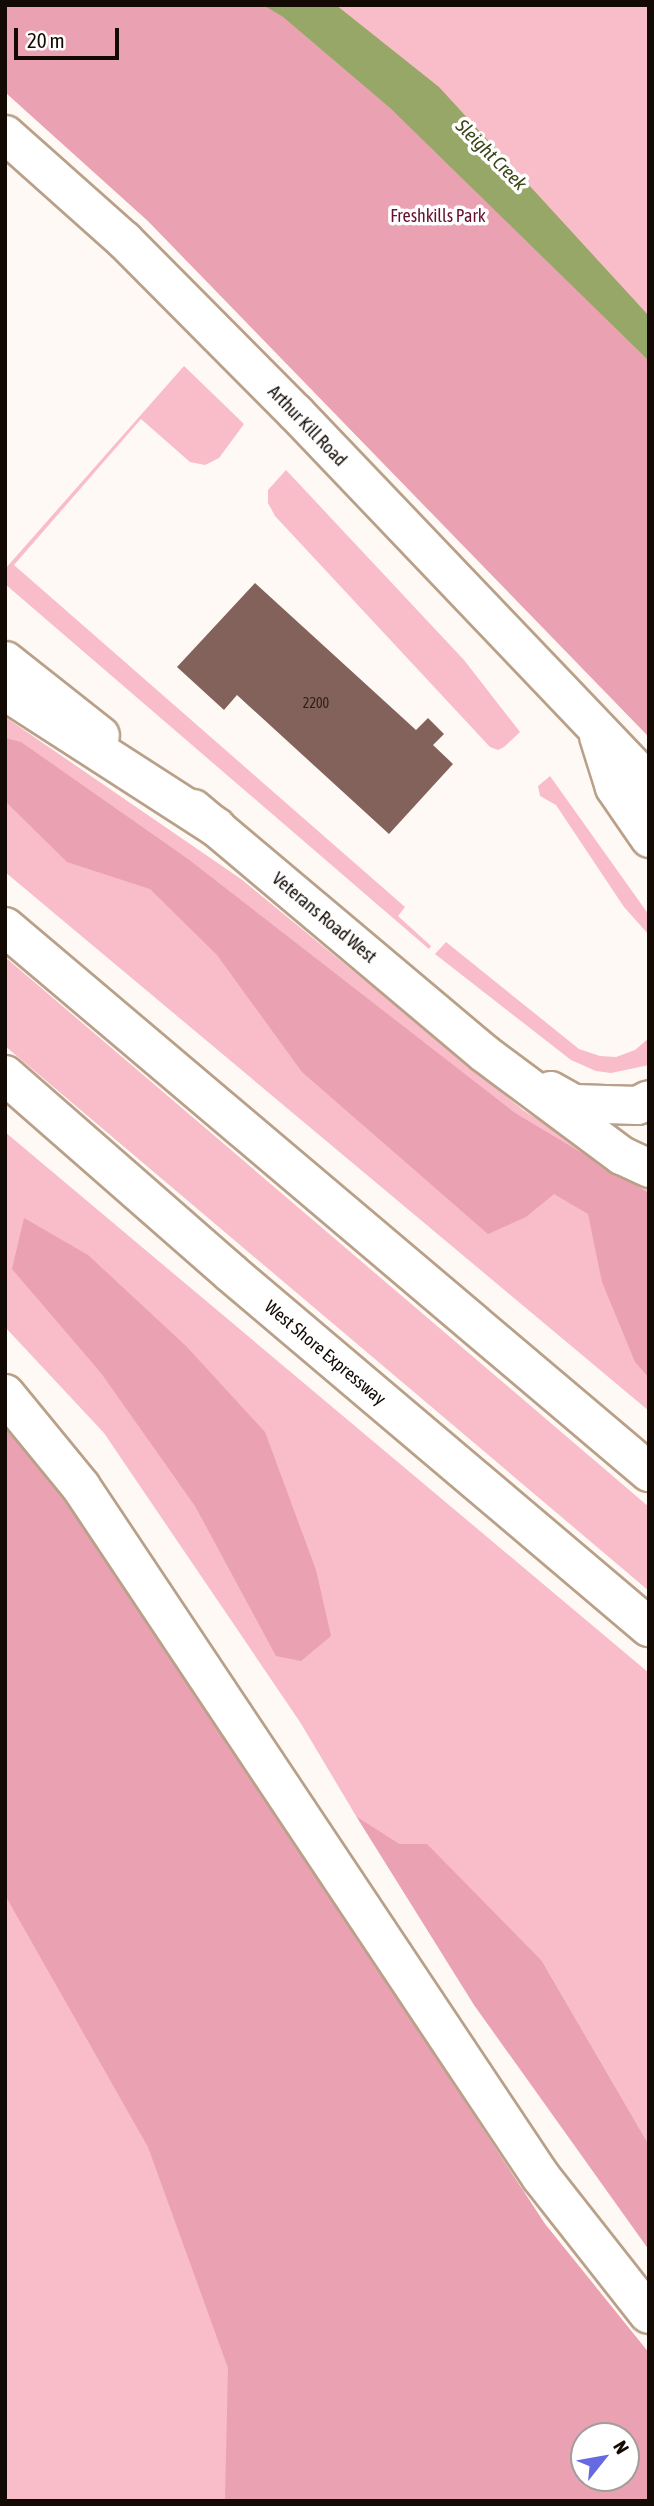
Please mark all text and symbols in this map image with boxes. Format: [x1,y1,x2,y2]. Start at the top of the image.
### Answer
scale bar [18,14,122,58]
text: 20 m [27,28,65,52]
water label: Sleight Creek [451,115,531,195]
park label: Freshkills Park [390,205,486,227]
street label: Arthur Kill Road [263,381,351,471]
house number: 2200 [303,695,329,711]
street label: Veterans Road West [267,868,381,968]
street label: West Shore Expressway [260,1296,390,1410]
north arrow [570,2422,640,2492]
text: N [609,2437,634,2458]

